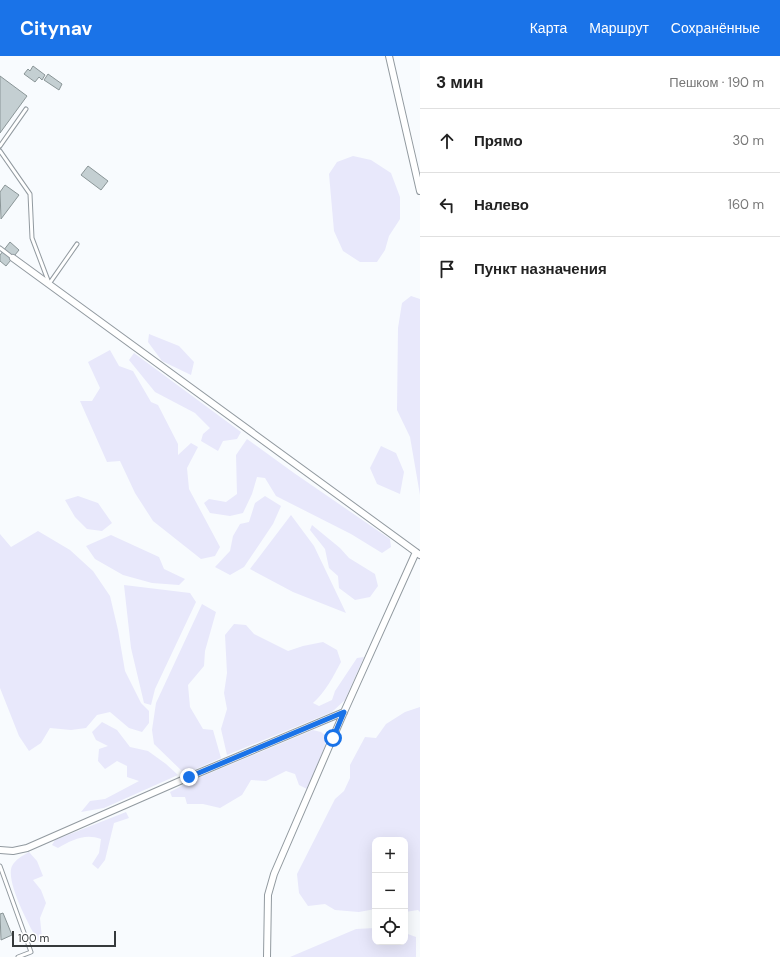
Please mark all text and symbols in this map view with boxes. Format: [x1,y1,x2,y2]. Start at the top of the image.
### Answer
text: Citynav [20,16,92,41]
text: Карта [530,19,567,37]
text: Маршрут [589,19,649,37]
text: Сохранённые [671,19,760,37]
text: 3 мин [436,71,484,93]
text: Пешком · 190 m [669,74,764,91]
icon: ahead [436,130,458,152]
text: Прямо [474,131,523,151]
text: 30 m [732,132,764,149]
icon: left [436,194,458,216]
text: Налево [474,195,529,215]
text: 160 m [728,196,764,213]
icon: arrive [436,258,458,280]
text: Пункт назначения [474,259,607,279]
route start [324,729,342,747]
route end [180,768,198,786]
map controls [372,837,408,945]
button: + [372,837,408,873]
button: − [372,873,408,909]
button: locate [372,909,408,945]
scale bar [12,929,116,948]
text: 100 m [18,931,49,945]

